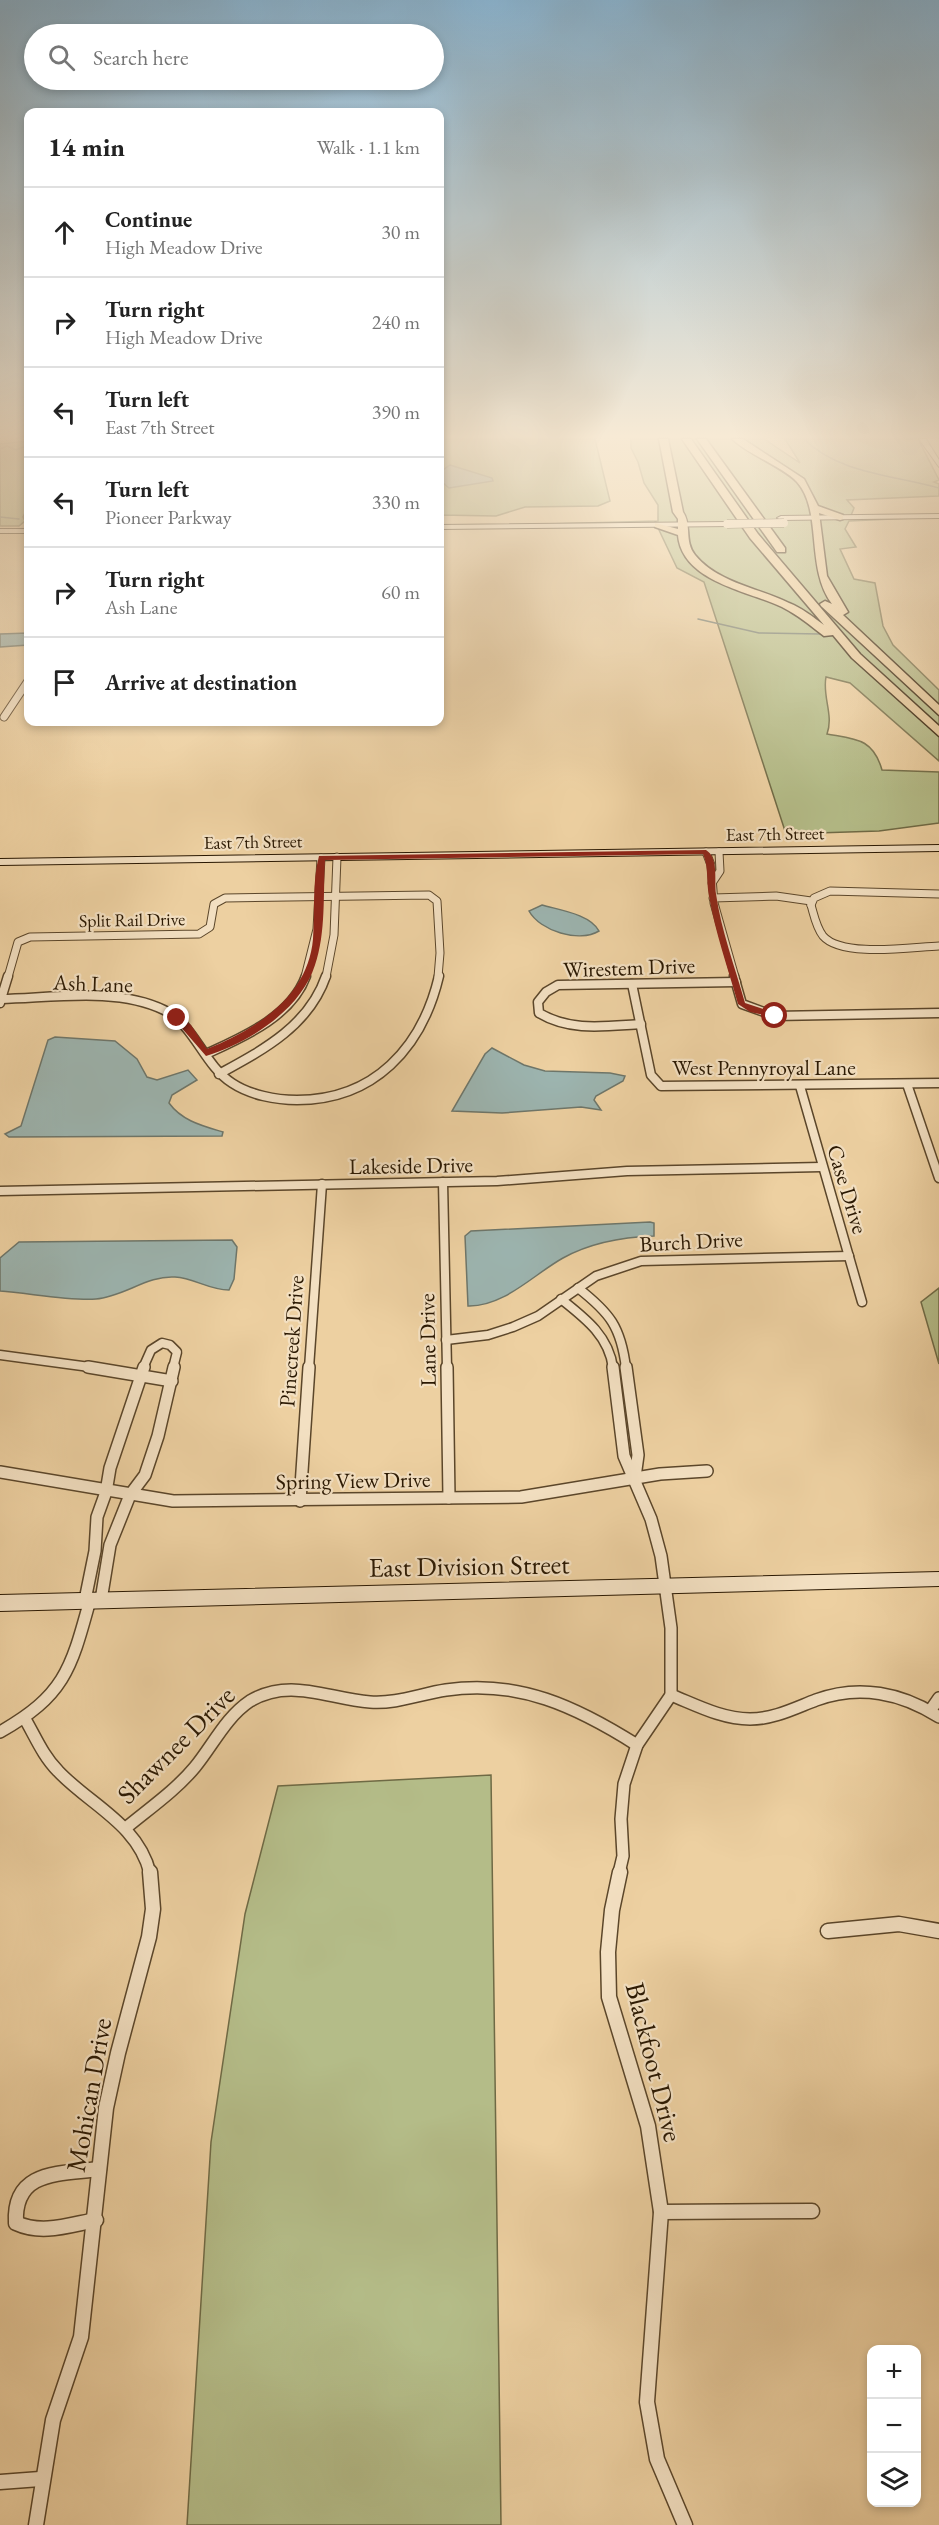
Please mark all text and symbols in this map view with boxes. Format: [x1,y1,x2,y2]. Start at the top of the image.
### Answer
search box [24,24,444,90]
icon: search [45,41,78,74]
text: Search here [93,43,188,72]
text: 14 min [48,130,125,164]
text: Walk · 1.1 km [317,134,420,160]
text: Continue [105,205,192,234]
icon: ahead [48,216,81,249]
text: 30 m [381,219,420,245]
text: High Meadow Drive [105,234,263,260]
text: Turn right [105,295,204,324]
icon: right [48,306,81,339]
text: 240 m [372,309,420,335]
text: High Meadow Drive [105,324,263,350]
text: Turn left [105,385,189,414]
icon: left [48,396,81,429]
text: 390 m [372,399,420,425]
text: East 7th Street [105,414,215,440]
text: Turn left [105,475,189,504]
icon: left [48,486,81,519]
text: 330 m [372,489,420,515]
text: Pioneer Parkway [105,504,232,530]
text: Turn right [105,565,204,594]
icon: right [48,576,81,609]
text: 60 m [381,579,420,605]
text: Ash Lane [105,594,178,620]
icon: arrive [48,666,81,699]
text: Arrive at destination [105,668,297,697]
street label: East 7th Street [725,821,825,846]
street label: East 7th Street [203,829,303,854]
street label: Split Rail Drive [79,907,185,932]
street label: Wirestem Drive [562,951,696,984]
street label: Ash Lane [52,968,134,999]
route start [761,1002,787,1028]
route end [163,1004,189,1030]
street label: West Pennyroyal Lane [672,1053,856,1082]
street label: Case Drive [820,1141,875,1238]
street label: Lakeside Drive [349,1150,474,1181]
street label: Burch Drive [639,1224,744,1259]
street label: Pinecreek Drive [272,1274,311,1408]
street label: Lane Drive [412,1293,443,1387]
street label: Spring View Drive [275,1465,431,1496]
street label: East Division Street [368,1546,570,1585]
street label: Shawnee Drive [109,1678,242,1811]
street label: Blackfoot Drive [618,1979,691,2145]
street label: Mohican Drive [58,2015,119,2175]
map controls [867,2345,921,2507]
button: + [867,2345,921,2399]
button: − [867,2399,921,2453]
button: layers [867,2453,921,2507]

